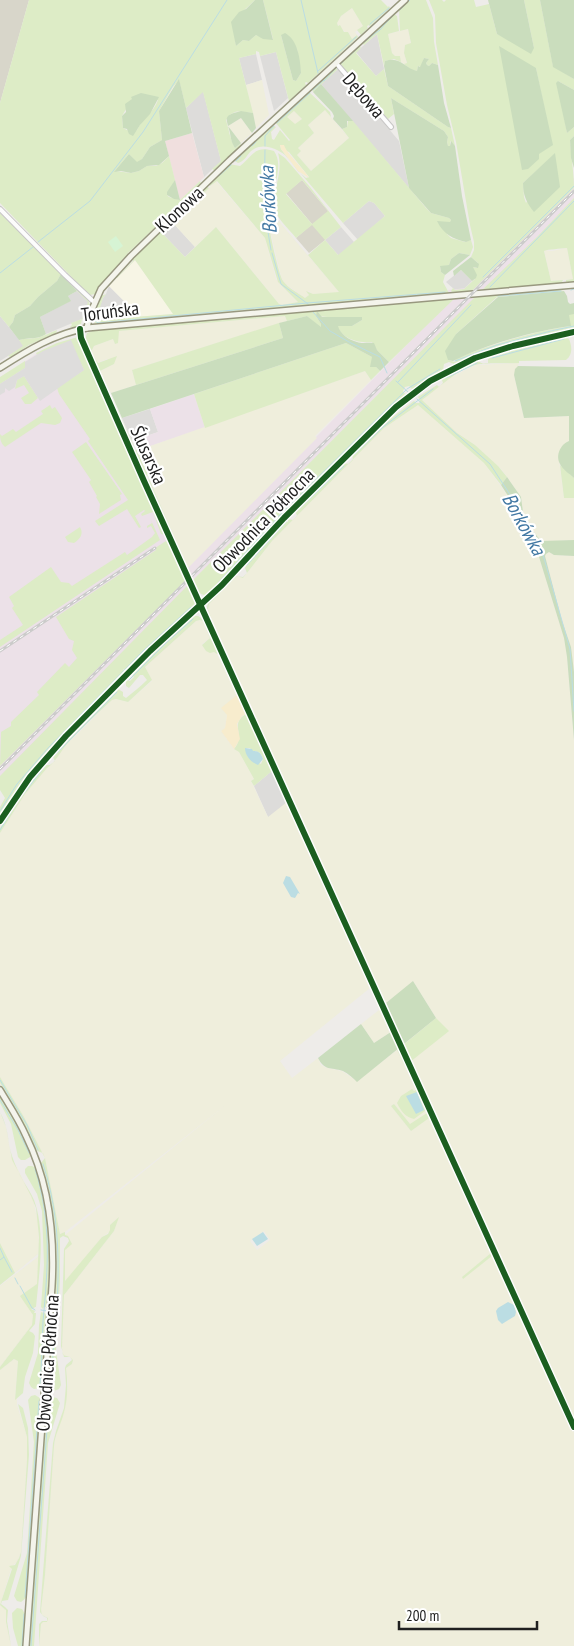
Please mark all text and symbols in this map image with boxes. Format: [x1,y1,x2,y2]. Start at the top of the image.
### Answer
street label: Dębowa [338,67,390,123]
water label: Borkówka [253,165,283,234]
street label: Klonowa [150,181,208,237]
street label: Toruńska [80,296,140,326]
street label: Ślusarska [126,422,172,488]
street label: Obwodnica Północna [207,462,319,578]
water label: Borkówka [496,488,552,561]
street label: Obwodnica Północna [30,1294,64,1432]
scale bar [399,1598,536,1630]
text: 200 m [406,1606,439,1625]

